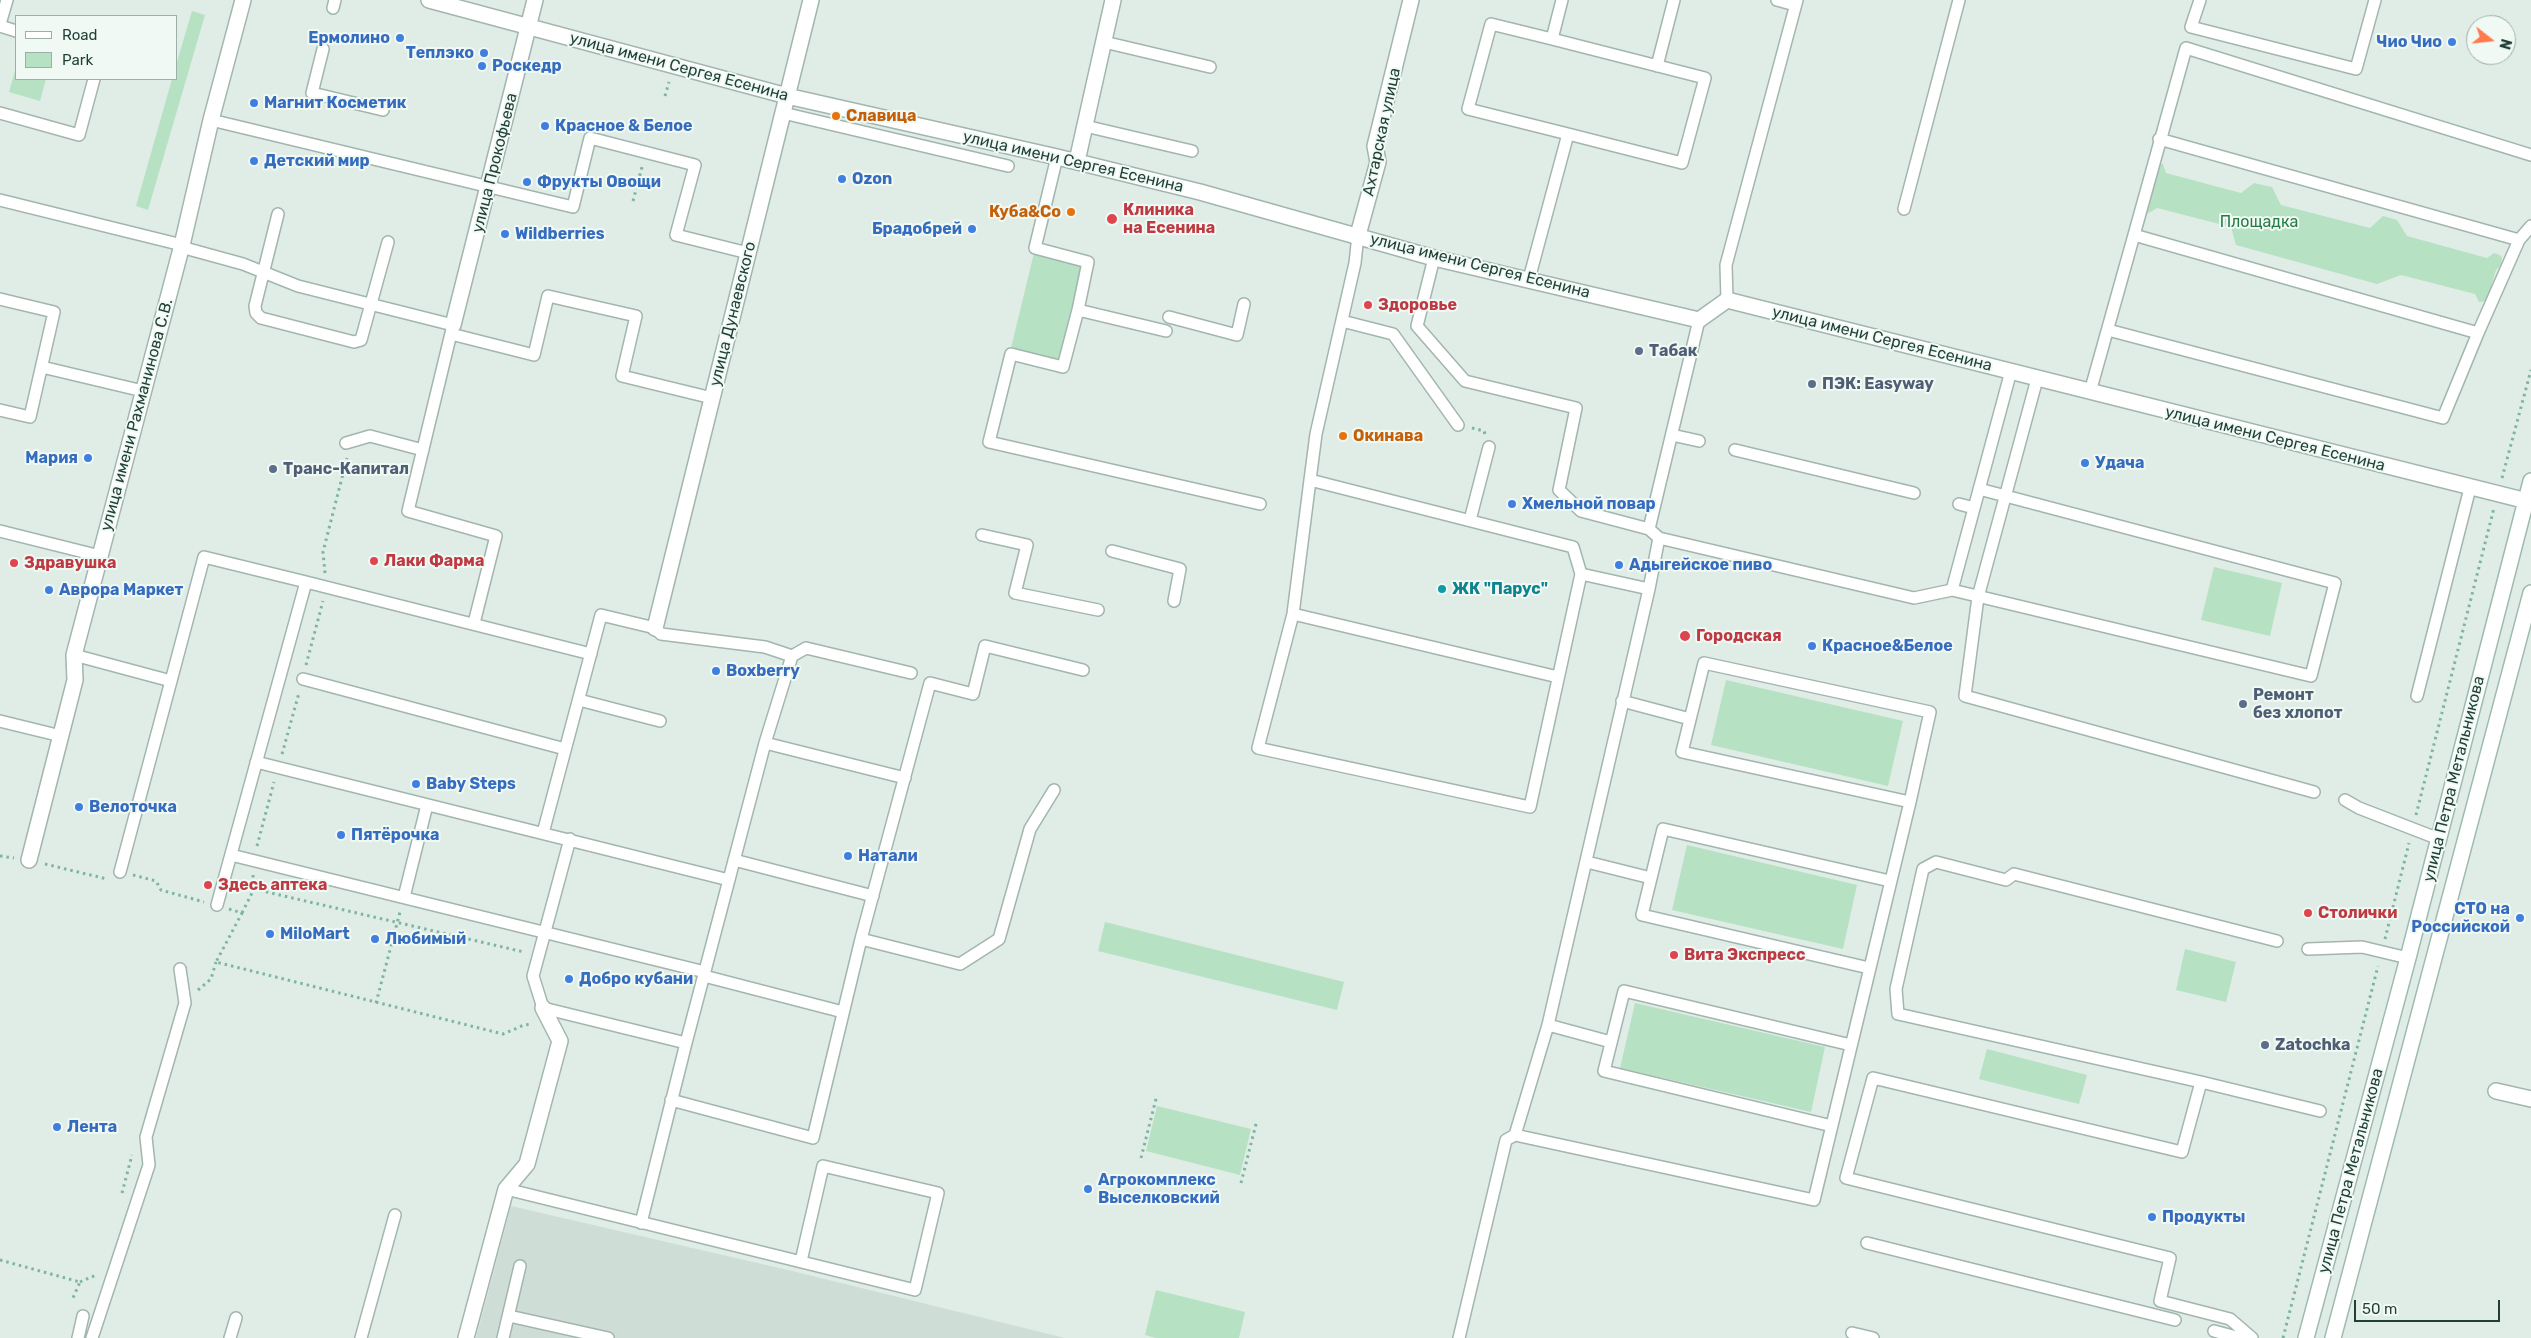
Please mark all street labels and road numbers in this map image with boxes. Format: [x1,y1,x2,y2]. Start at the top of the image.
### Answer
street label: улица имени Сергея Есенина [567,28,791,106]
street label: Ахтарская улица [1359,66,1405,198]
street label: улица Прокофьева [468,91,522,235]
street label: улица имени Сергея Есенина [961,127,1185,197]
street label: улица имени Сергея Есенина [1368,229,1592,303]
street label: улица Дунаевского [706,240,760,388]
street label: улица имени Рахманинова С.В. [97,297,177,533]
street label: улица имени Сергея Есенина [1770,302,1994,376]
street label: улица имени Сергея Есенина [2163,402,2387,476]
street label: улица Петра Метальникова [2419,674,2489,884]
street label: улица Петра Метальникова [2314,1066,2388,1276]

